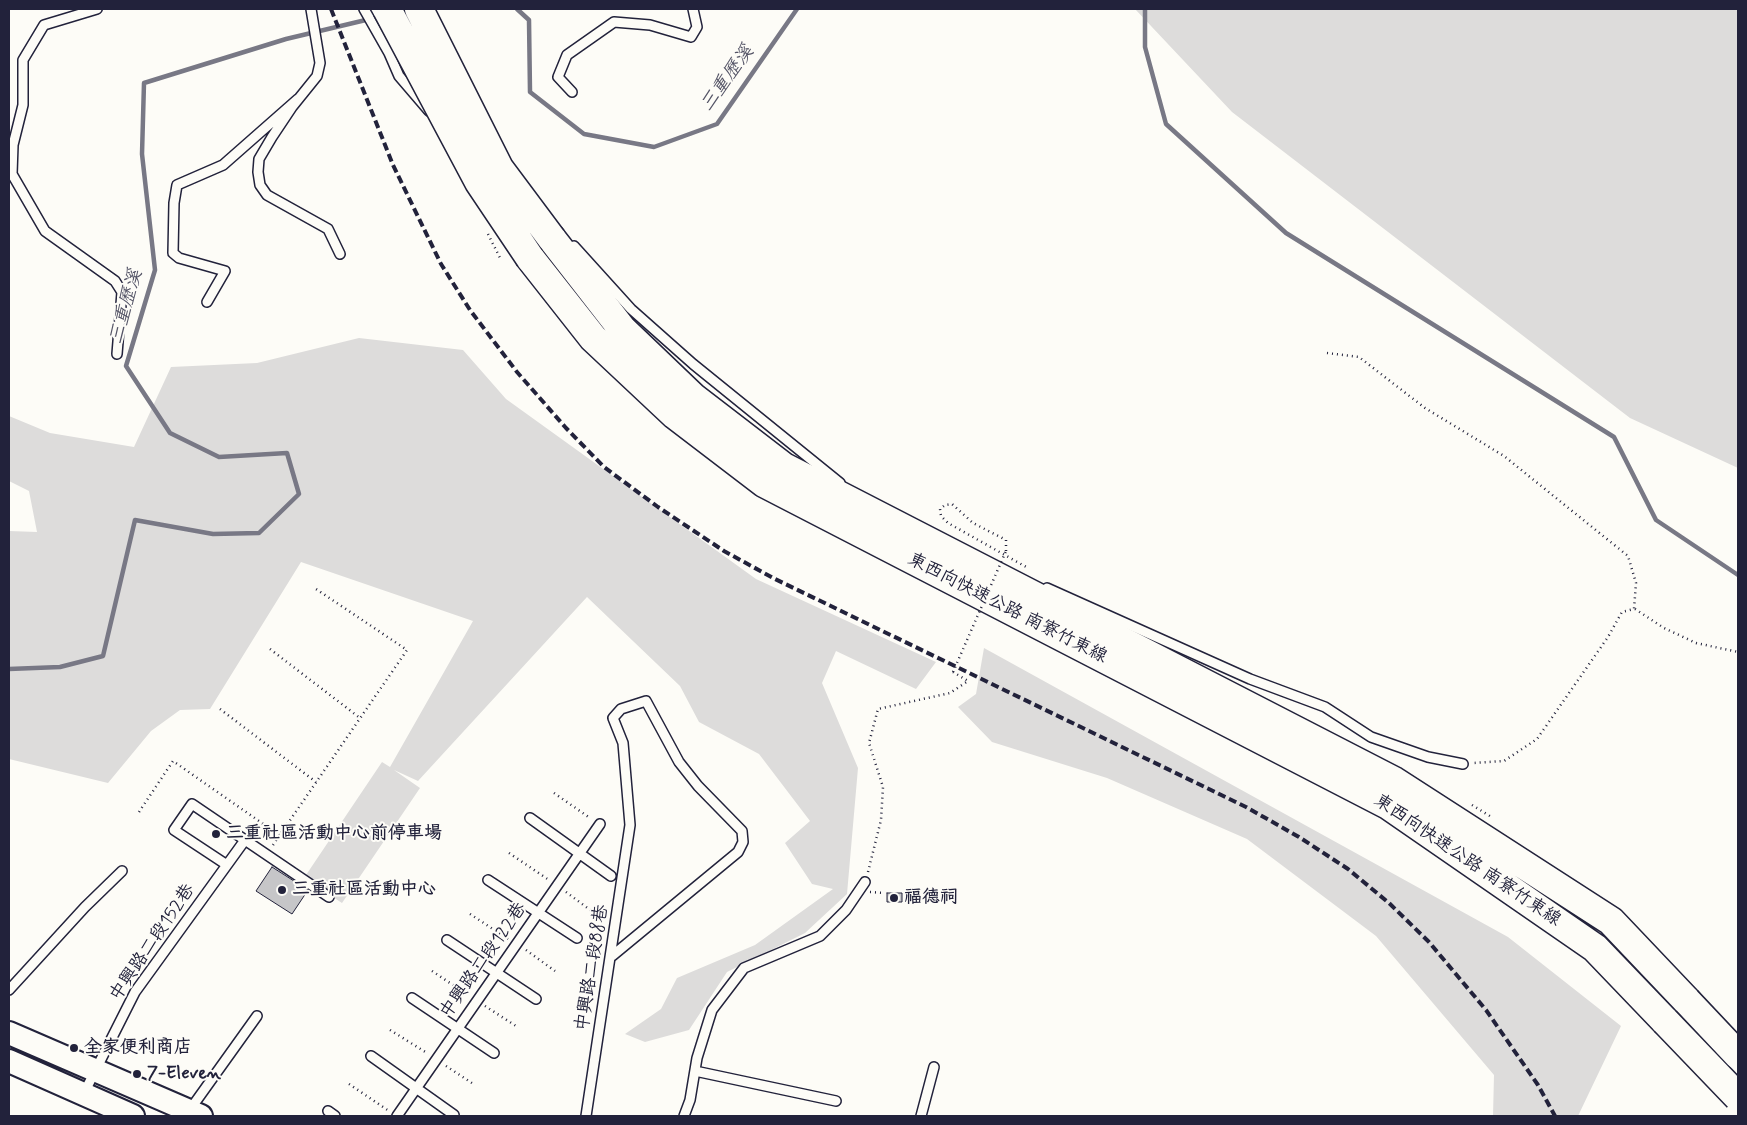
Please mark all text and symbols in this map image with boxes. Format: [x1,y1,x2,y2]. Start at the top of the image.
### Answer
water label: 三重歷溪 [696,42,760,116]
water label: 三重歷溪 [106,267,148,347]
street label: 東西向快速公路 南寮竹東線 [904,549,1110,669]
street label: 東西向快速公路 南寮竹東線 [1369,790,1565,932]
place label: 三重社區活動中心前停車場 [226,823,442,845]
marker: 三重社區活動中心前停車場 [210,828,222,840]
place label: 三重社區活動中心 [292,879,436,901]
street label: 中興路二段152巷 [106,880,200,1006]
marker: 三重社區活動中心 [276,884,288,896]
place label: 福德祠 [904,887,958,909]
marker: 福德祠 [888,892,900,904]
street label: 中興路二段122巷 [436,899,532,1023]
street label: 中興路二段88巷 [572,903,614,1033]
place label: 全家便利商店 [84,1037,192,1059]
marker: 全家便利商店 [68,1042,80,1054]
place label: 7-Eleven [147,1063,221,1085]
marker: 7-Eleven [131,1068,143,1080]

